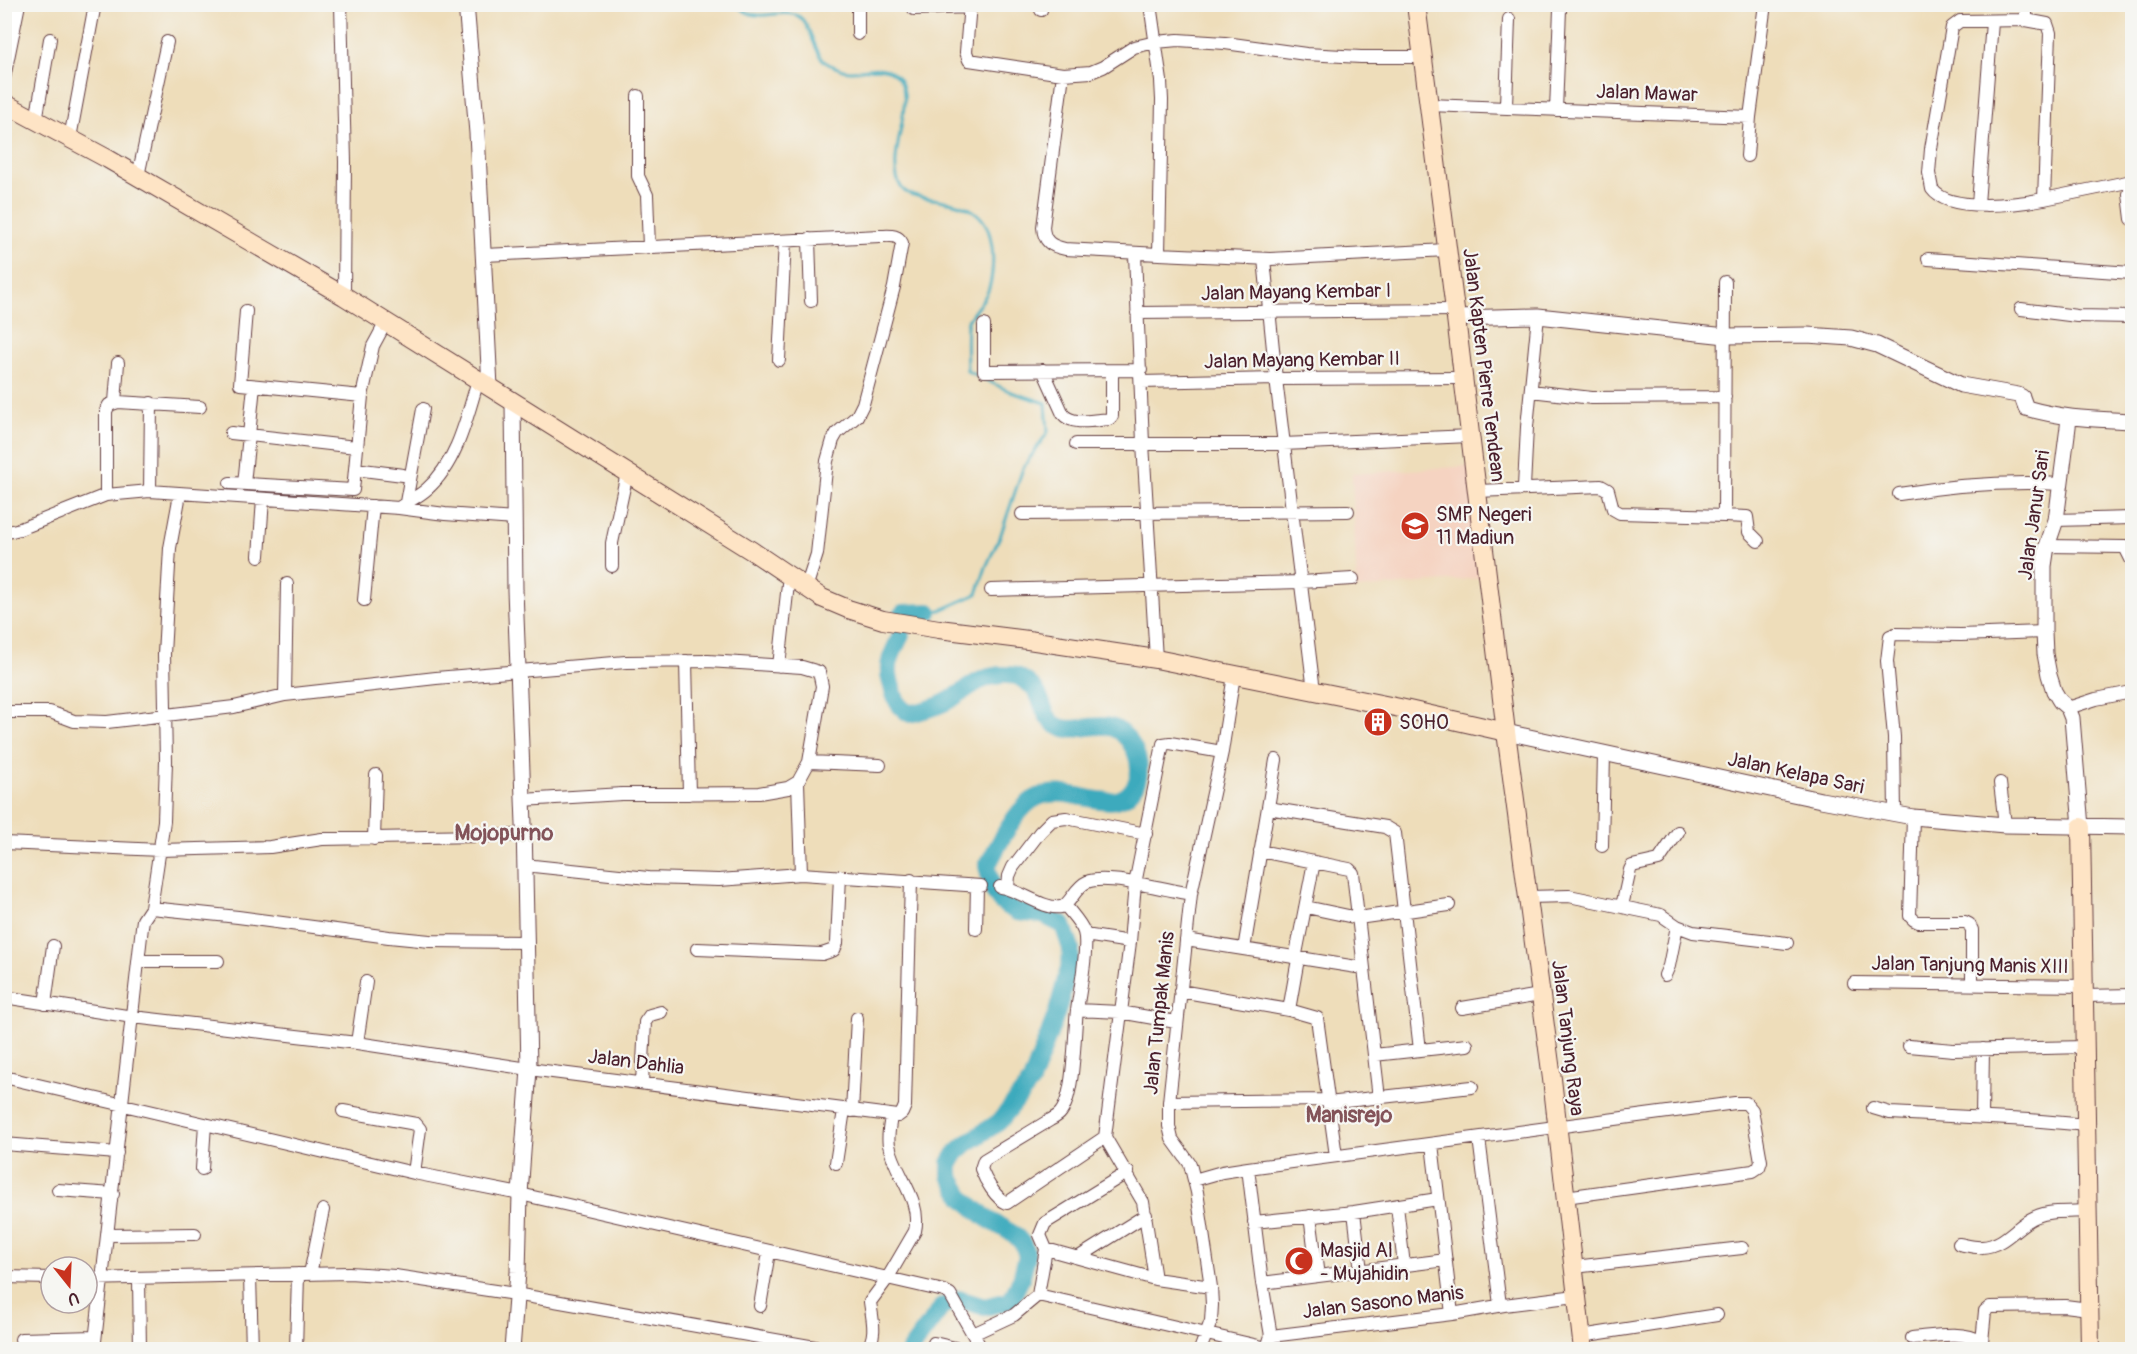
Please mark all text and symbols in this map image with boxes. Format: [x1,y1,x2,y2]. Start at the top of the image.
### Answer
street label: Jalan Mawar [1596,79,1698,107]
street label: Jalan Kapten Pierre Tendean [1457,247,1511,483]
street label: Jalan Mayang Kembar I [1201,278,1391,306]
street label: Jalan Mayang Kembar II [1204,346,1400,374]
street label: Jalan Janur Sari [2013,448,2055,582]
place label: SMP Negeri 11 Madiun [1436,502,1531,550]
school or university icon: SMP Negeri 11 Madiun [1399,510,1431,542]
building icon: SOHO [1362,706,1394,738]
place label: SOHO [1399,710,1449,735]
street label: Jalan Kelapa Sari [1726,746,1866,800]
district label: Mojopurno [455,819,554,847]
street label: Jalan Tumpak Manis [1138,930,1180,1096]
street label: Jalan Tanjung Manis XIII [1871,951,2069,979]
street label: Jalan Tanjung Raya [1546,959,1590,1117]
street label: Jalan Dahlia [586,1044,686,1080]
district label: Manisrejo [1306,1101,1393,1129]
place label: Masjid Al - Mujahidin [1320,1238,1409,1286]
mosque icon: Masjid Al - Mujahidin [1283,1245,1315,1277]
north arrow [39,1255,99,1315]
street label: Jalan Sasono Manis [1301,1280,1465,1324]
text: U [65,1287,81,1310]

